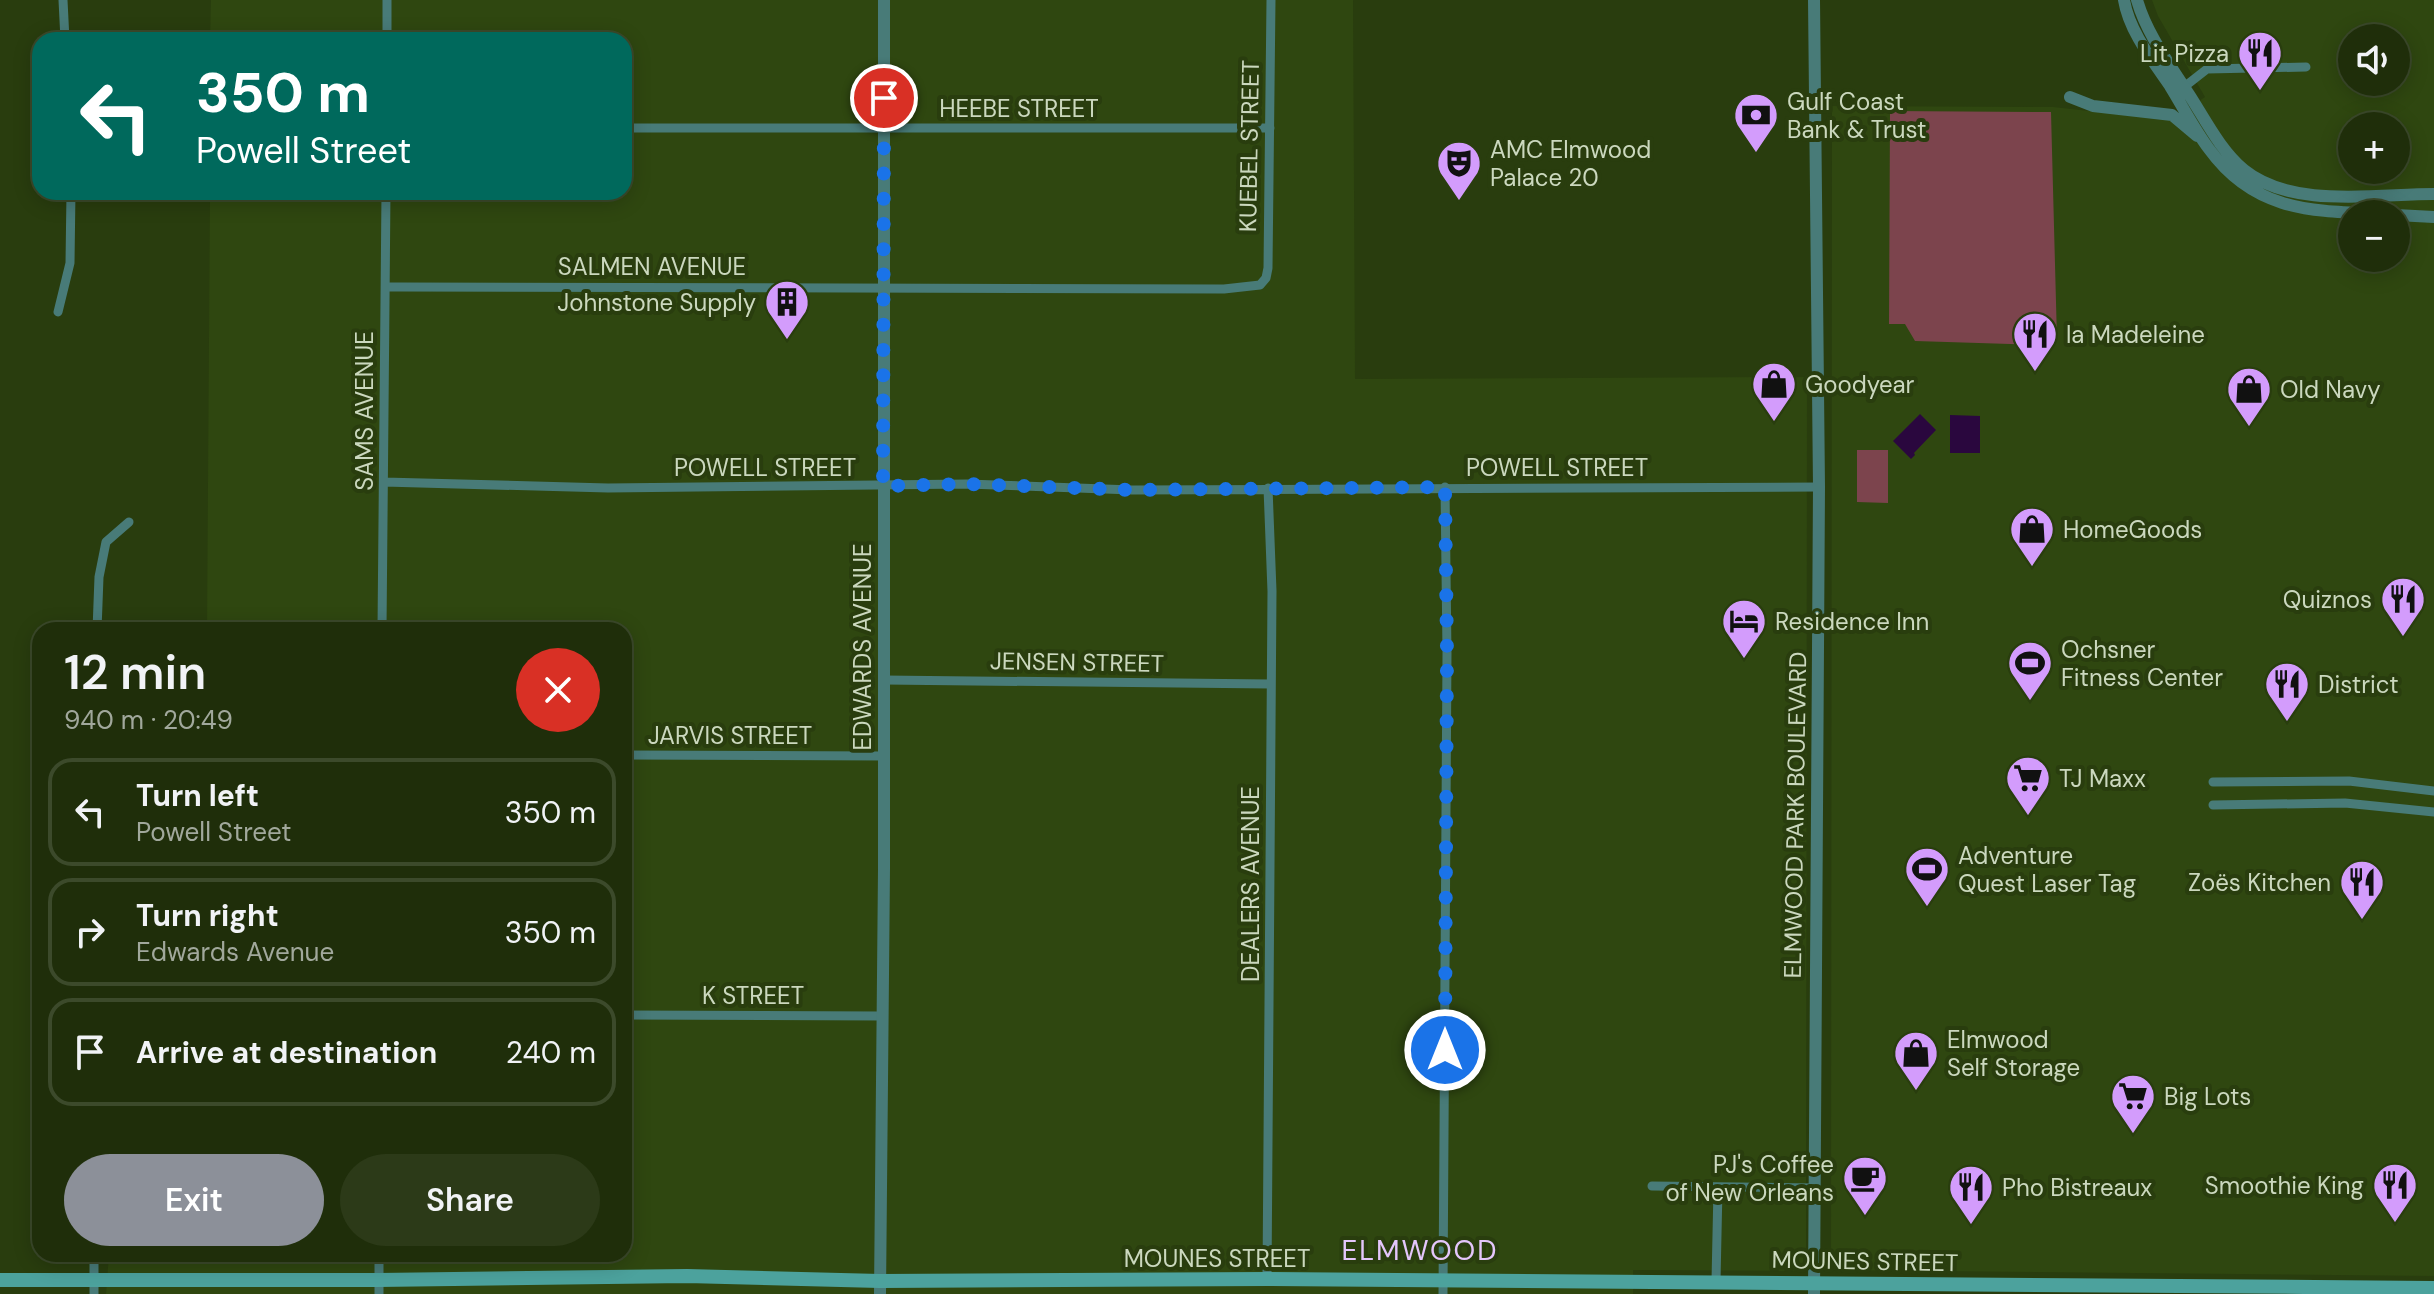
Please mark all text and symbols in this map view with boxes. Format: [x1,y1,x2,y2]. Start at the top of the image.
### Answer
map controls [2338,24,2410,272]
button: sound [2338,24,2410,96]
restaurant icon: Lit Pizza [2236,29,2284,92]
place label: Lit Pizza [2140,38,2229,69]
text: 350 m [196,56,370,129]
street label: KUEBEL STREET [1232,60,1266,232]
icon: left [64,64,168,168]
pin [850,64,918,132]
icon: arrive [862,76,906,120]
place label: Gulf Coast Bank & Trust [1787,86,1926,145]
bank icon: Gulf Coast Bank & Trust [1732,91,1780,154]
street label: HEEBE STREET [939,93,1099,124]
button: + [2338,112,2410,184]
text: Powell Street [196,127,411,174]
place label: AMC Elmwood Palace 20 [1490,134,1651,193]
theatre icon: AMC Elmwood Palace 20 [1435,139,1483,202]
button: − [2338,200,2410,272]
street label: SALMEN AVENUE [558,251,746,282]
building icon: Johnstone Supply [763,278,811,341]
place label: Johnstone Supply [557,287,756,318]
restaurant icon: la Madeleine [2011,310,2059,373]
place label: la Madeleine [2066,319,2205,350]
street label: SAMS AVENUE [349,331,380,491]
shop icon: Goodyear [1750,360,1798,423]
shop icon: Old Navy [2225,365,2273,428]
place label: Goodyear [1805,369,1915,400]
place label: Old Navy [2280,374,2381,405]
street label: POWELL STREET [674,452,856,483]
street label: POWELL STREET [1466,452,1648,483]
shop icon: HomeGoods [2008,505,2056,568]
place label: HomeGoods [2063,514,2202,545]
street label: EDWARDS AVENUE [847,543,878,751]
restaurant icon: Quiznos [2379,575,2427,638]
place label: Quiznos [2283,584,2372,615]
hotel icon: Residence Inn [1720,597,1768,660]
place label: Residence Inn [1775,606,1929,637]
place label: Ochsner Fitness Center [2061,634,2223,693]
sports icon: Ochsner Fitness Center [2006,639,2054,702]
text: 12 min [64,641,206,704]
street label: JENSEN STREET [990,645,1164,679]
button: close [516,648,600,732]
street label: ELMWOOD PARK BOULEVARD [1777,651,1813,979]
restaurant icon: District [2263,660,2311,723]
place label: District [2318,669,2399,700]
text: 940 m · 20:49 [64,703,233,737]
street label: JARVIS STREET [648,720,812,751]
supermarket icon: TJ Maxx [2004,754,2052,817]
place label: TJ Maxx [2059,763,2146,794]
text: Turn left [136,776,259,815]
street label: DEALERS AVENUE [1235,786,1266,982]
icon: left [68,790,112,834]
text: 350 m [505,793,596,832]
text: Powell Street [136,815,292,849]
place label: Adventure Quest Laser Tag [1958,840,2136,899]
sports icon: Adventure Quest Laser Tag [1903,845,1951,908]
restaurant icon: Zoës Kitchen [2338,858,2386,921]
place label: Zoës Kitchen [2188,867,2331,898]
text: Turn right [136,896,279,935]
icon: right [68,910,112,954]
text: 350 m [505,913,596,952]
text: Edwards Avenue [136,935,334,969]
street label: K STREET [702,980,804,1011]
position arrow [1403,1008,1487,1092]
place label: Elmwood Self Storage [1947,1024,2080,1083]
shop icon: Elmwood Self Storage [1892,1029,1940,1092]
icon: arrive [68,1030,112,1074]
text: Arrive at destination [136,1033,437,1072]
text: 240 m [506,1033,596,1072]
supermarket icon: Big Lots [2109,1072,2157,1135]
place label: Big Lots [2164,1081,2251,1112]
place label: PJ's Coffee of New Orleans [1665,1149,1834,1208]
button: Exit [64,1154,324,1246]
button: Share [340,1154,600,1246]
cafe icon: PJ's Coffee of New Orleans [1841,1154,1889,1217]
restaurant icon: Smoothie King [2371,1161,2419,1224]
restaurant icon: Pho Bistreaux [1947,1163,1995,1226]
place label: Smoothie King [2205,1170,2364,1201]
place label: Pho Bistreaux [2002,1172,2152,1203]
district label: ELMWOOD [1341,1232,1499,1269]
street label: MOUNES STREET [1124,1243,1310,1274]
street label: MOUNES STREET [1771,1244,1959,1278]

